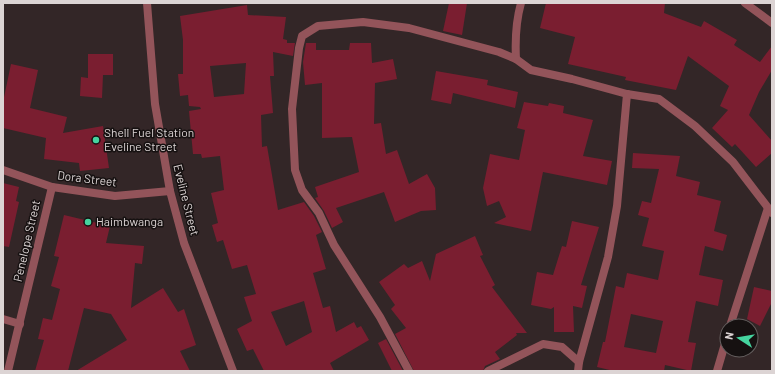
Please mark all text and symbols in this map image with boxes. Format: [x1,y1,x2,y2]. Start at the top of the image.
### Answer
place label: Shell Fuel Station Eveline Street [104,125,194,153]
marker: Shell Fuel Station Eveline Street [91,135,101,145]
street label: Eveline Street [171,163,203,237]
street label: Dora Street [57,167,118,189]
street label: Penelope Street [10,199,42,283]
place label: Haimbwanga [96,214,163,228]
marker: Haimbwanga [83,217,93,227]
north arrow [719,318,759,358]
text: N [722,331,736,341]

